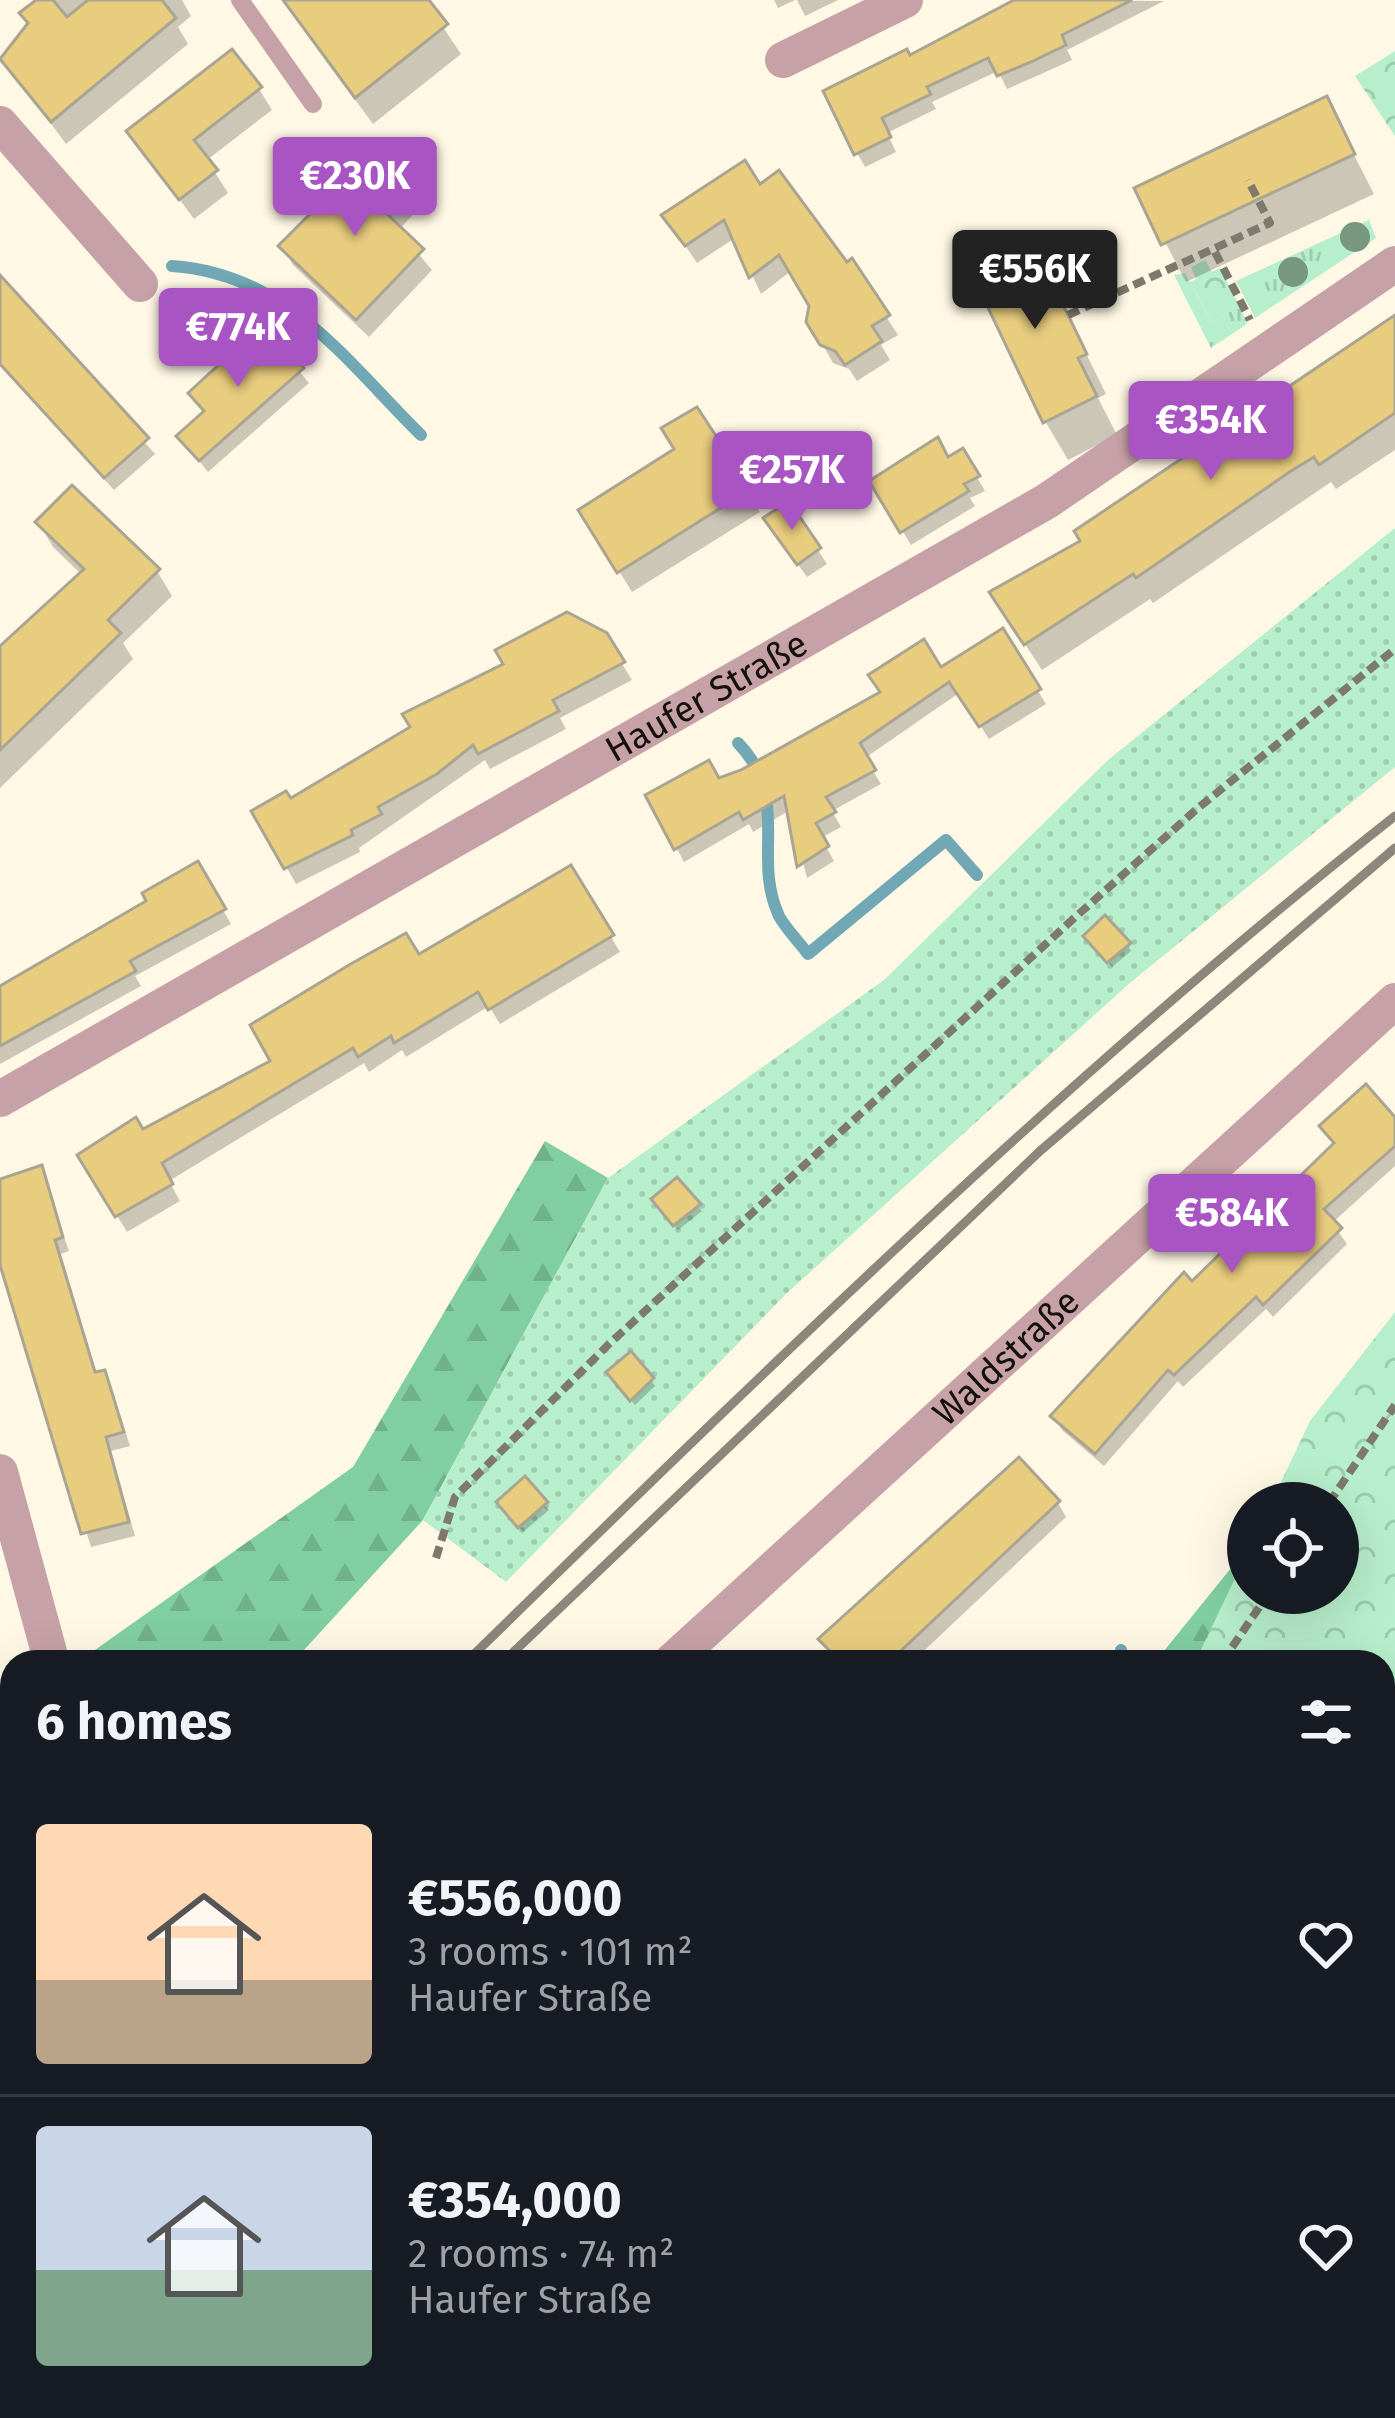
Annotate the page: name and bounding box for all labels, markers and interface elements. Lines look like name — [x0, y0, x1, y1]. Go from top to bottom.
pin: €230K — [271, 137, 439, 239]
text: €230K — [300, 153, 410, 199]
pin: €556K — [951, 230, 1119, 332]
text: €556K — [979, 246, 1091, 292]
pin: €774K — [154, 288, 322, 390]
text: €774K — [186, 304, 290, 350]
pin: €354K — [1127, 381, 1295, 483]
text: €354K — [1156, 397, 1266, 443]
pin: €257K — [708, 431, 876, 533]
text: €257K — [739, 447, 845, 493]
street label: Haufer Straße — [598, 622, 815, 772]
pin: €584K — [1148, 1174, 1316, 1276]
text: €584K — [1175, 1190, 1289, 1236]
street label: Waldstraße — [924, 1279, 1089, 1435]
map controls — [1227, 1482, 1359, 1614]
button: locate — [1227, 1482, 1359, 1614]
icon: filters — [1293, 1689, 1359, 1755]
text: 6 homes — [36, 1691, 232, 1753]
text: €556,000 — [408, 1867, 622, 1929]
icon: home — [132, 1872, 276, 2016]
icon: heart — [1293, 1911, 1359, 1977]
text: 3 rooms · 101 m² — [408, 1929, 693, 1975]
text: Haufer Straße — [408, 1975, 652, 2021]
text: €354,000 — [408, 2169, 622, 2231]
icon: home — [132, 2174, 276, 2318]
icon: heart — [1293, 2213, 1359, 2279]
text: 2 rooms · 74 m² — [408, 2231, 674, 2277]
text: Haufer Straße — [408, 2277, 652, 2323]

